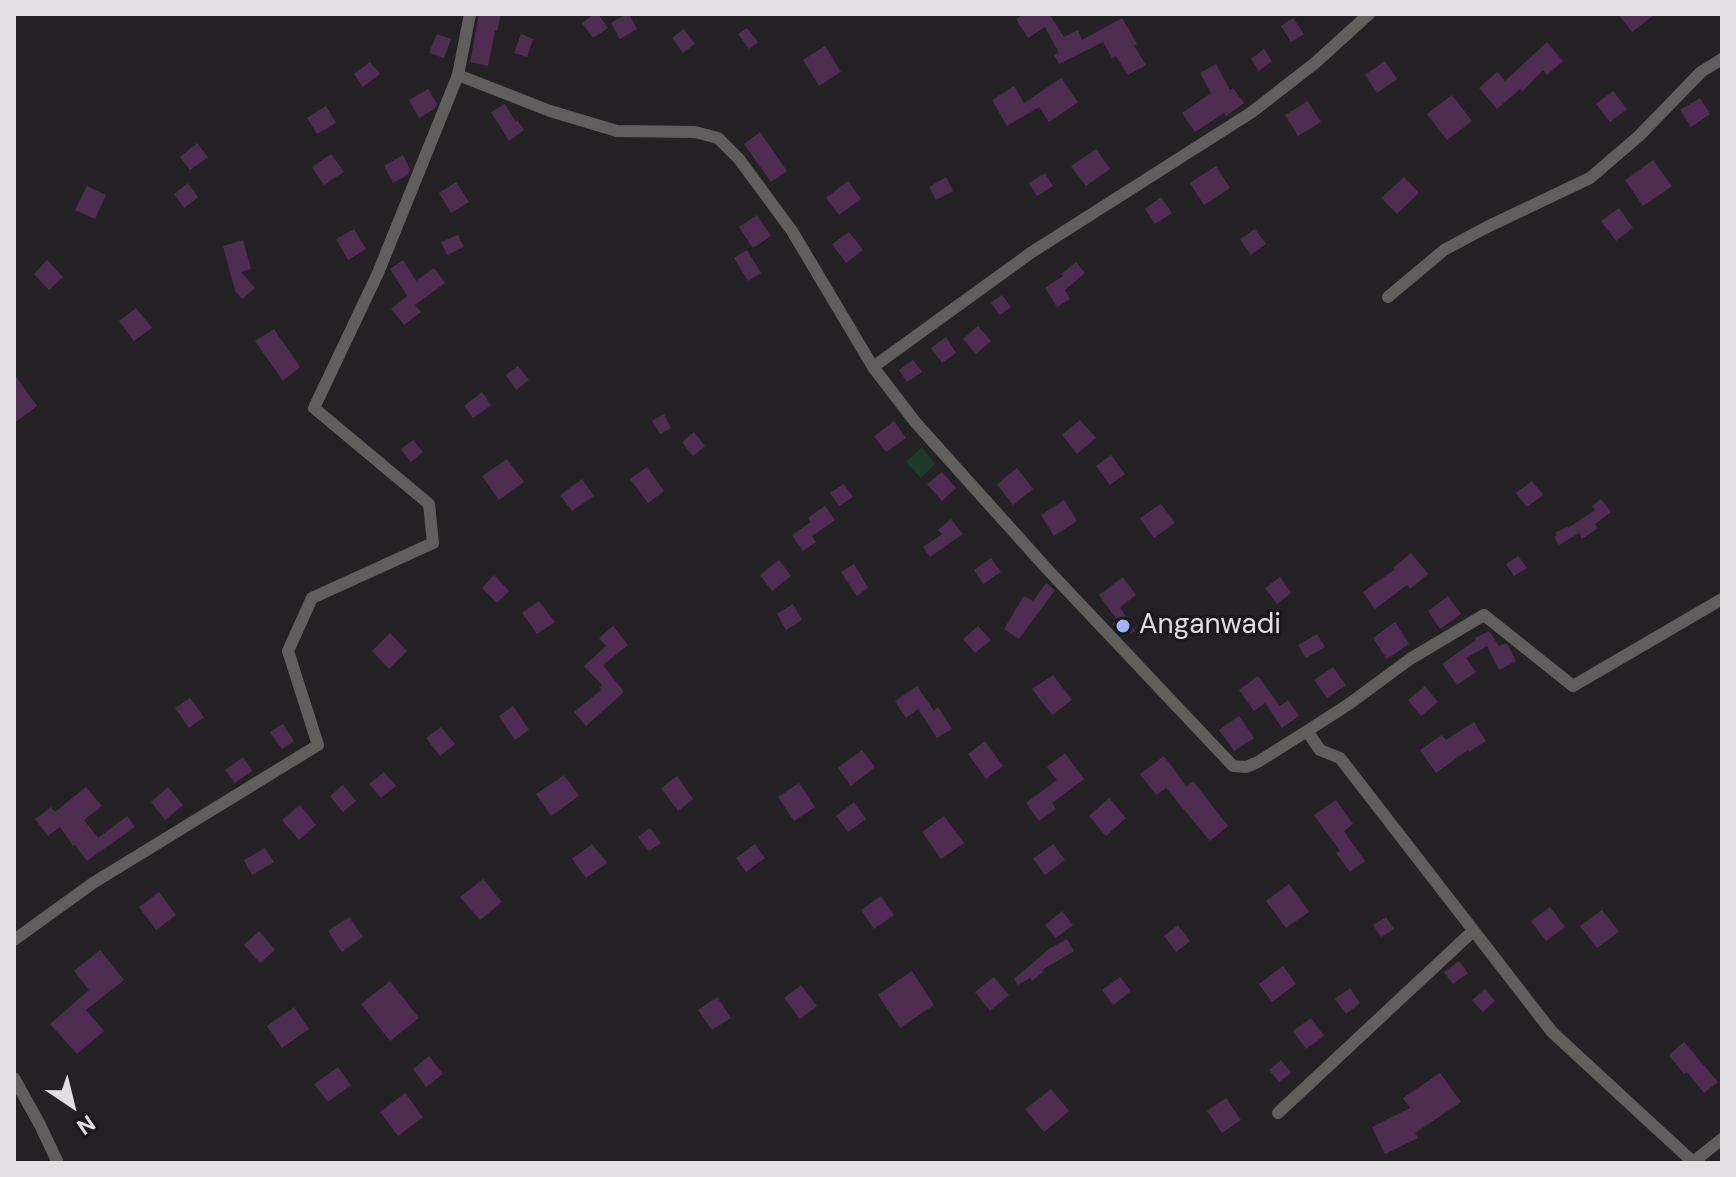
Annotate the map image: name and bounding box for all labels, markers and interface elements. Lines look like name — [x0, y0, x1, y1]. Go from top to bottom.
place label: Anganwadi — [1139, 609, 1281, 643]
marker: Anganwadi — [1114, 617, 1132, 635]
north arrow — [32, 1065, 112, 1145]
text: N — [71, 1109, 101, 1142]

